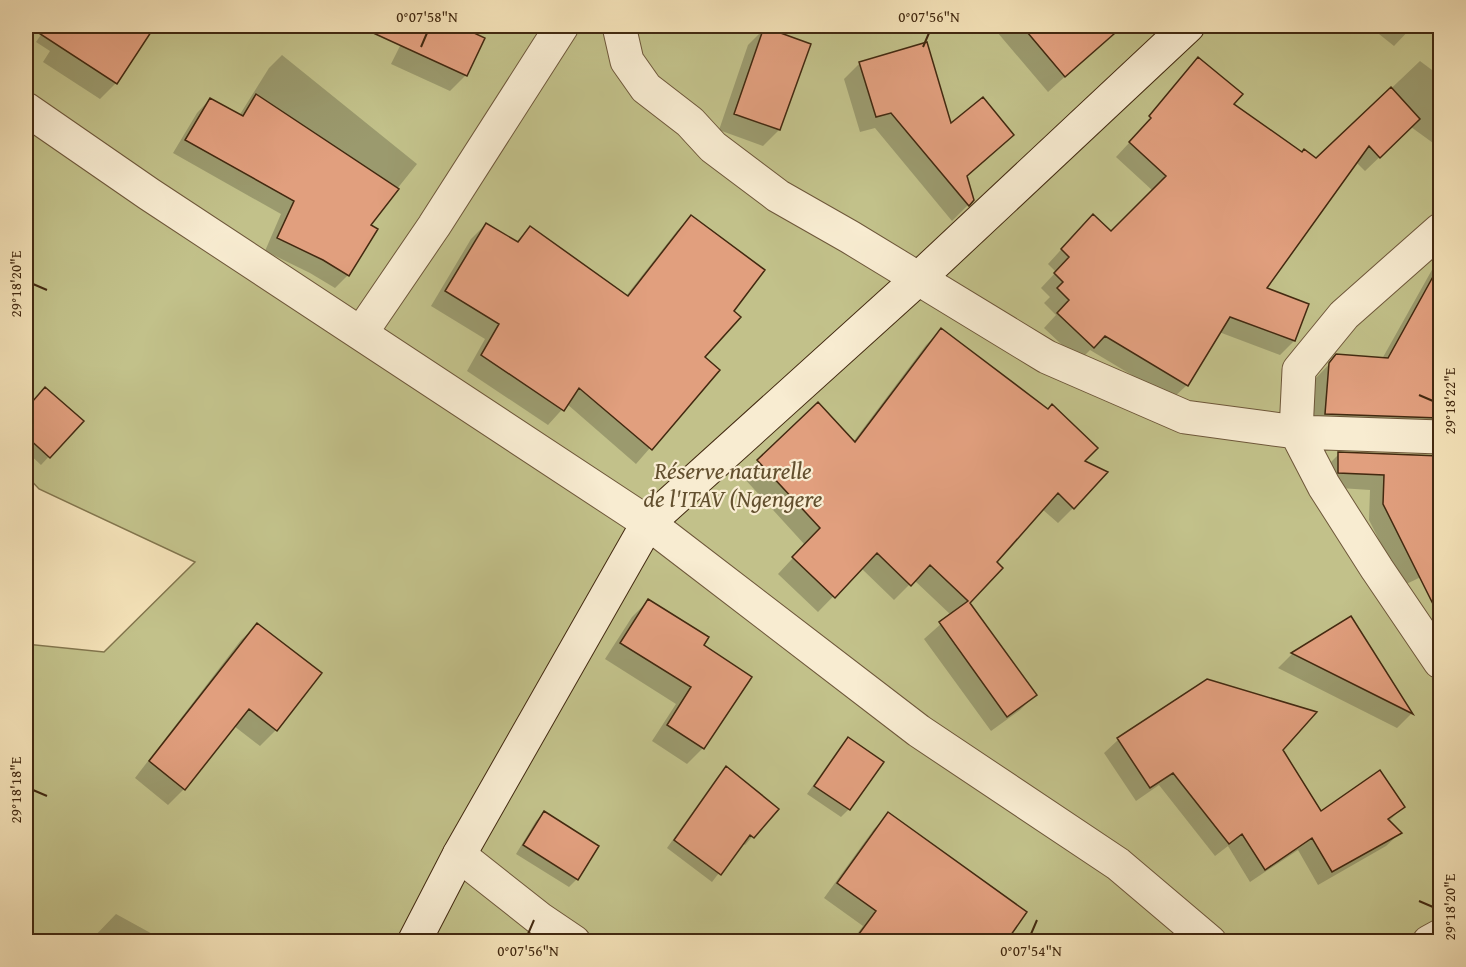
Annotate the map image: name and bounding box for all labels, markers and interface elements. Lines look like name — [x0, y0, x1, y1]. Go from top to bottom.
text: 0°07'58"N — [396, 6, 458, 27]
text: 0°07'56"N — [898, 6, 960, 27]
text: 29°18'20"E — [5, 250, 26, 317]
text: 29°18'22"E — [1439, 367, 1460, 434]
park label: Réserve naturelle de l'ITAV (Ngengere — [644, 453, 823, 516]
text: 29°18'18"E — [5, 756, 26, 823]
text: 29°18'20"E — [1439, 873, 1460, 940]
text: 0°07'56"N — [497, 940, 559, 961]
text: 0°07'54"N — [1000, 940, 1062, 961]

